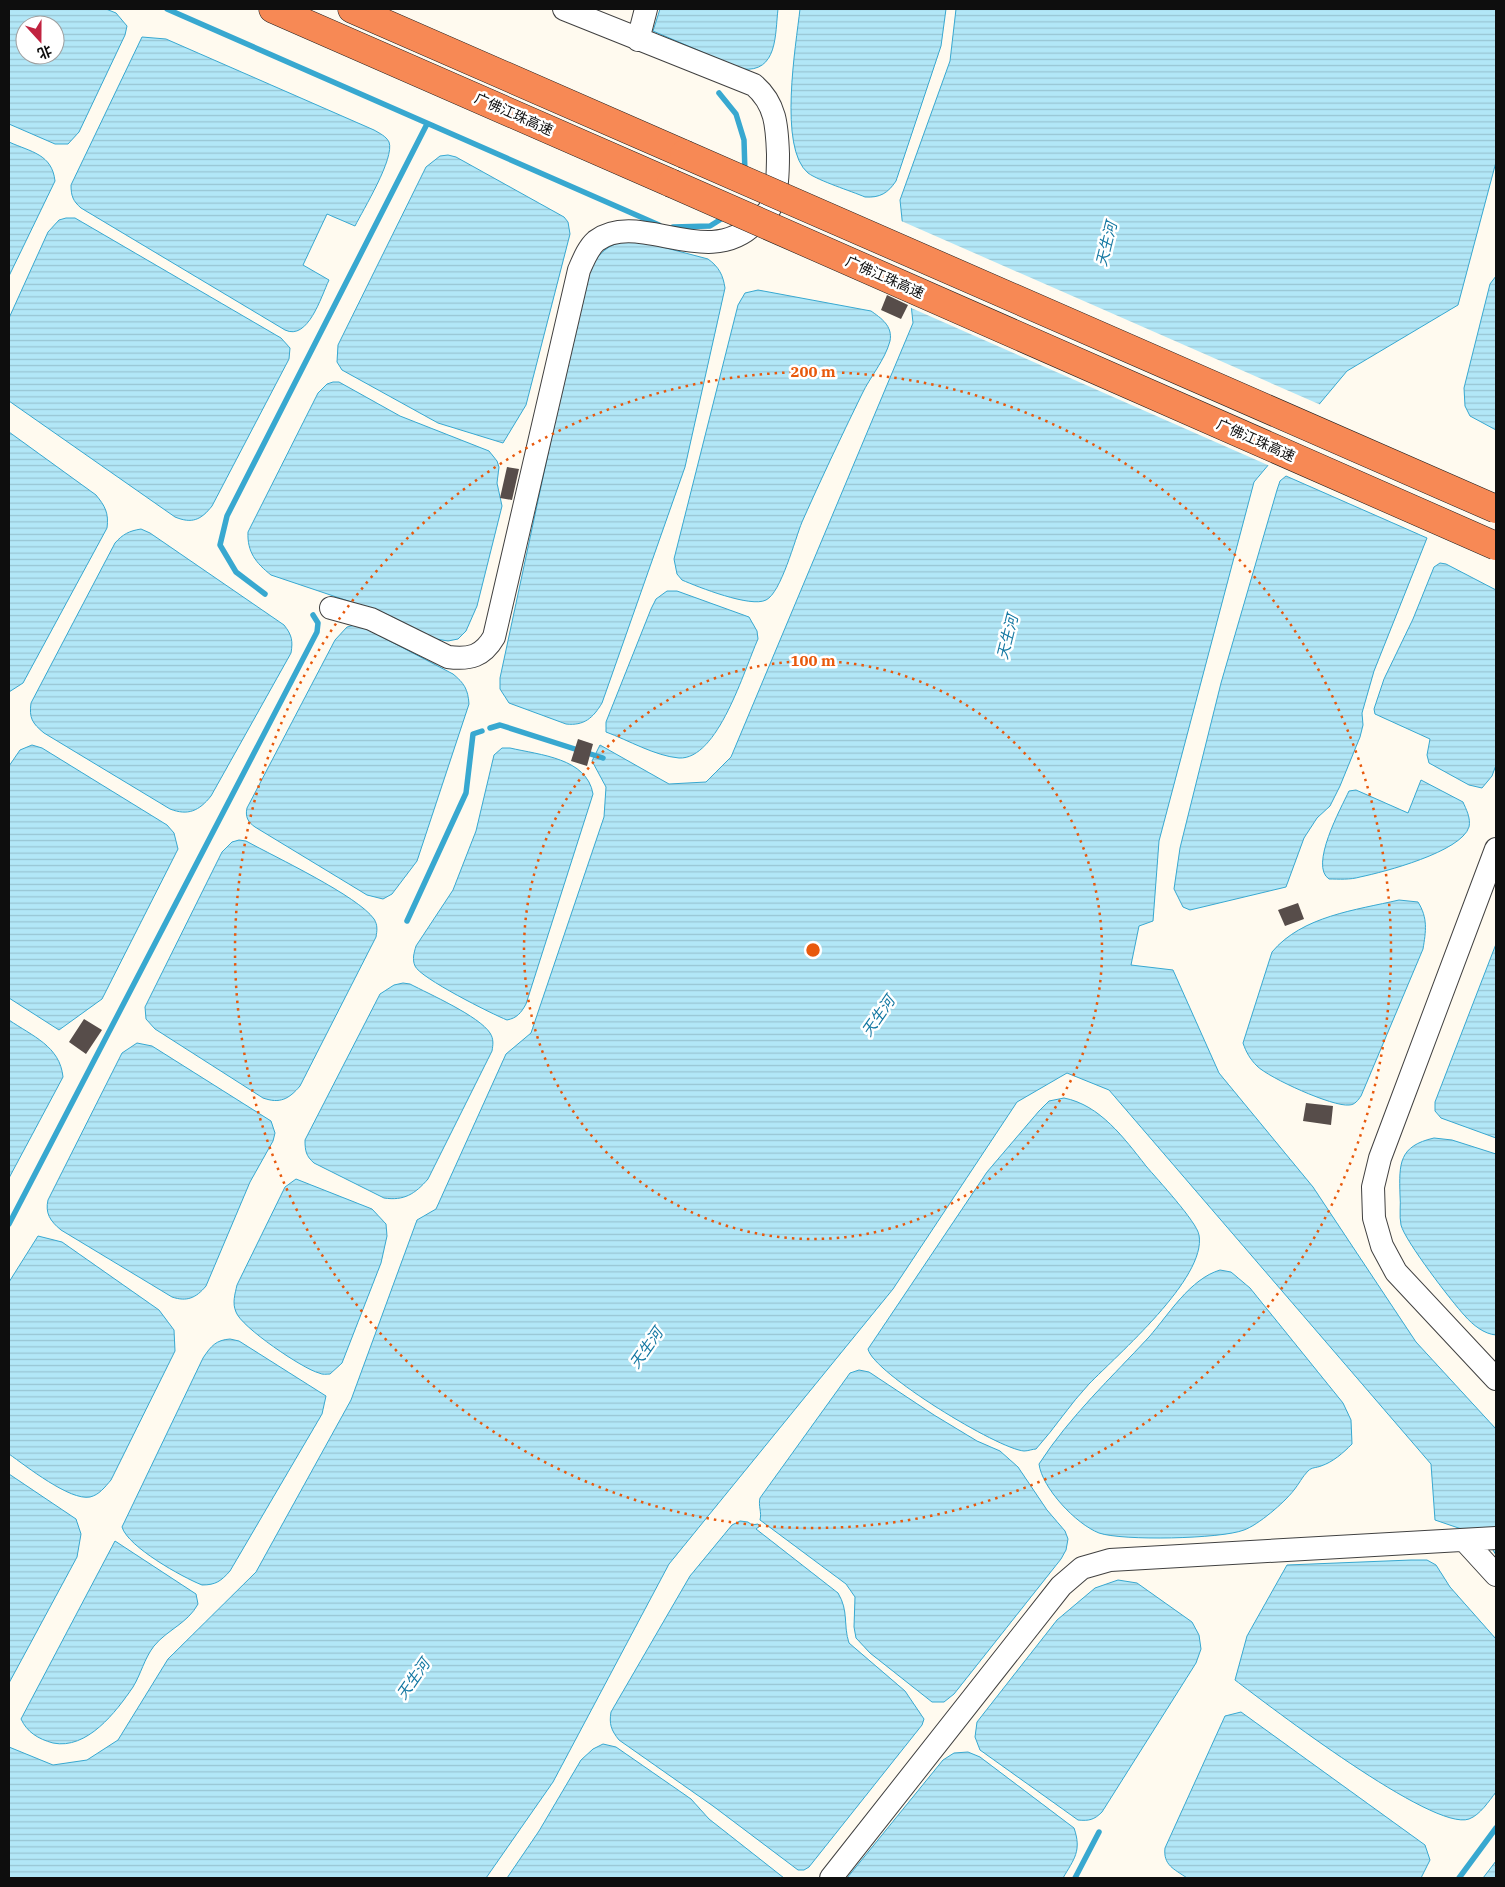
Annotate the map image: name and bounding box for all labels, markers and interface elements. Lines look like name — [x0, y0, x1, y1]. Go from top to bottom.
north arrow — [15, 15, 65, 65]
text: 北 — [35, 41, 54, 63]
street label: 广佛江珠高速 — [472, 89, 556, 139]
water label: 天生河 — [1091, 217, 1121, 268]
street label: 广佛江珠高速 — [843, 252, 927, 302]
text: 200 m — [790, 362, 836, 381]
street label: 广佛江珠高速 — [1214, 415, 1298, 465]
water label: 天生河 — [992, 610, 1022, 661]
text: 100 m — [790, 651, 836, 670]
centre of rings — [804, 941, 822, 959]
water label: 天生河 — [857, 990, 900, 1040]
water label: 天生河 — [625, 1322, 668, 1372]
water label: 天生河 — [392, 1653, 435, 1703]

